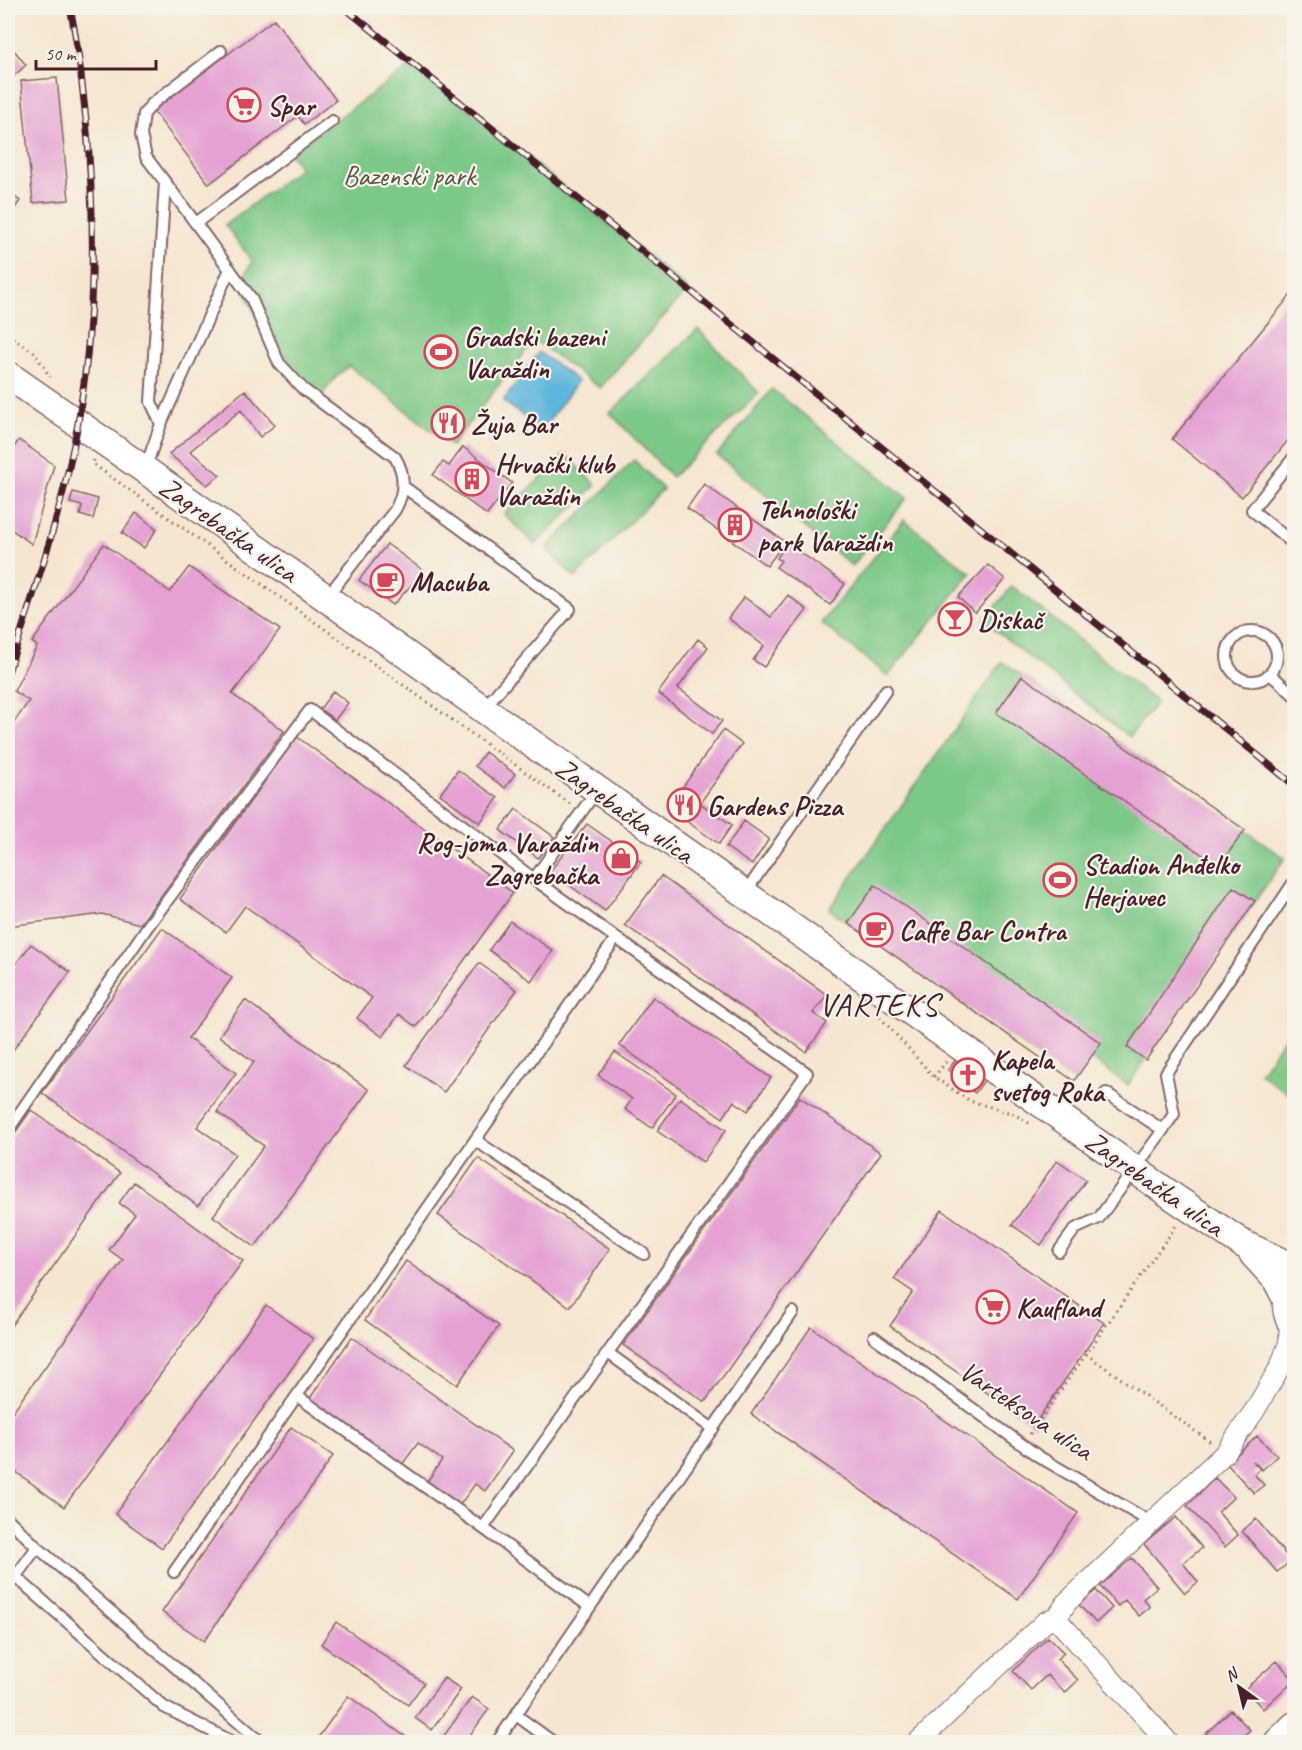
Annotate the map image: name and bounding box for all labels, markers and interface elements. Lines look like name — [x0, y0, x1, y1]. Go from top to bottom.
scale bar — [36, 33, 156, 71]
text: 50 m — [45, 43, 78, 65]
supermarket icon: Spar — [226, 87, 262, 123]
place label: Spar — [267, 88, 317, 123]
park label: Bazenski park — [343, 158, 478, 193]
place label: Gradski bazeni Varaždin — [464, 319, 608, 386]
sports icon: Gradski bazeni Varaždin — [423, 334, 459, 370]
restaurant icon: Žuja Bar — [430, 405, 466, 441]
place label: Žuja Bar — [471, 406, 560, 441]
place label: Hrvački klub Varaždin — [495, 446, 617, 513]
building icon: Hrvački klub Varaždin — [454, 461, 490, 497]
street label: Zagrebačka ulica — [153, 469, 306, 591]
place label: Tehnološki park Varaždin — [758, 492, 894, 559]
building icon: Tehnološki park Varaždin — [717, 507, 753, 543]
cafe icon: Macuba — [369, 563, 405, 599]
place label: Macuba — [410, 564, 490, 599]
bar icon: Diskač — [937, 601, 973, 637]
place label: Diskač — [978, 602, 1046, 637]
street label: Zagrebačka ulica — [549, 750, 702, 872]
restaurant icon: Gardens Pizza — [666, 787, 702, 823]
place label: Gardens Pizza — [707, 788, 845, 823]
place label: Rog-joma Varaždin Zagrebačka — [417, 825, 601, 892]
shop icon: Rog-joma Varaždin Zagrebačka — [603, 840, 639, 876]
place label: Stadion Anđelko Herjavec — [1083, 847, 1242, 914]
sports icon: Stadion Anđelko Herjavec — [1042, 862, 1078, 898]
cafe icon: Caffe Bar Contra — [858, 912, 894, 948]
place label: Caffe Bar Contra — [899, 913, 1068, 948]
district label: VARTEKS — [819, 984, 944, 1025]
place label: Kapela svetog Roka — [991, 1042, 1106, 1109]
church icon: Kapela svetog Roka — [950, 1057, 986, 1093]
street label: Zagrebačka ulica — [1079, 1123, 1232, 1245]
supermarket icon: Kaufland — [975, 1289, 1011, 1325]
place label: Kaufland — [1016, 1290, 1105, 1325]
street label: Varteksova ulica — [953, 1353, 1102, 1469]
north arrow — [1209, 1657, 1269, 1717]
text: N — [1221, 1663, 1243, 1686]

